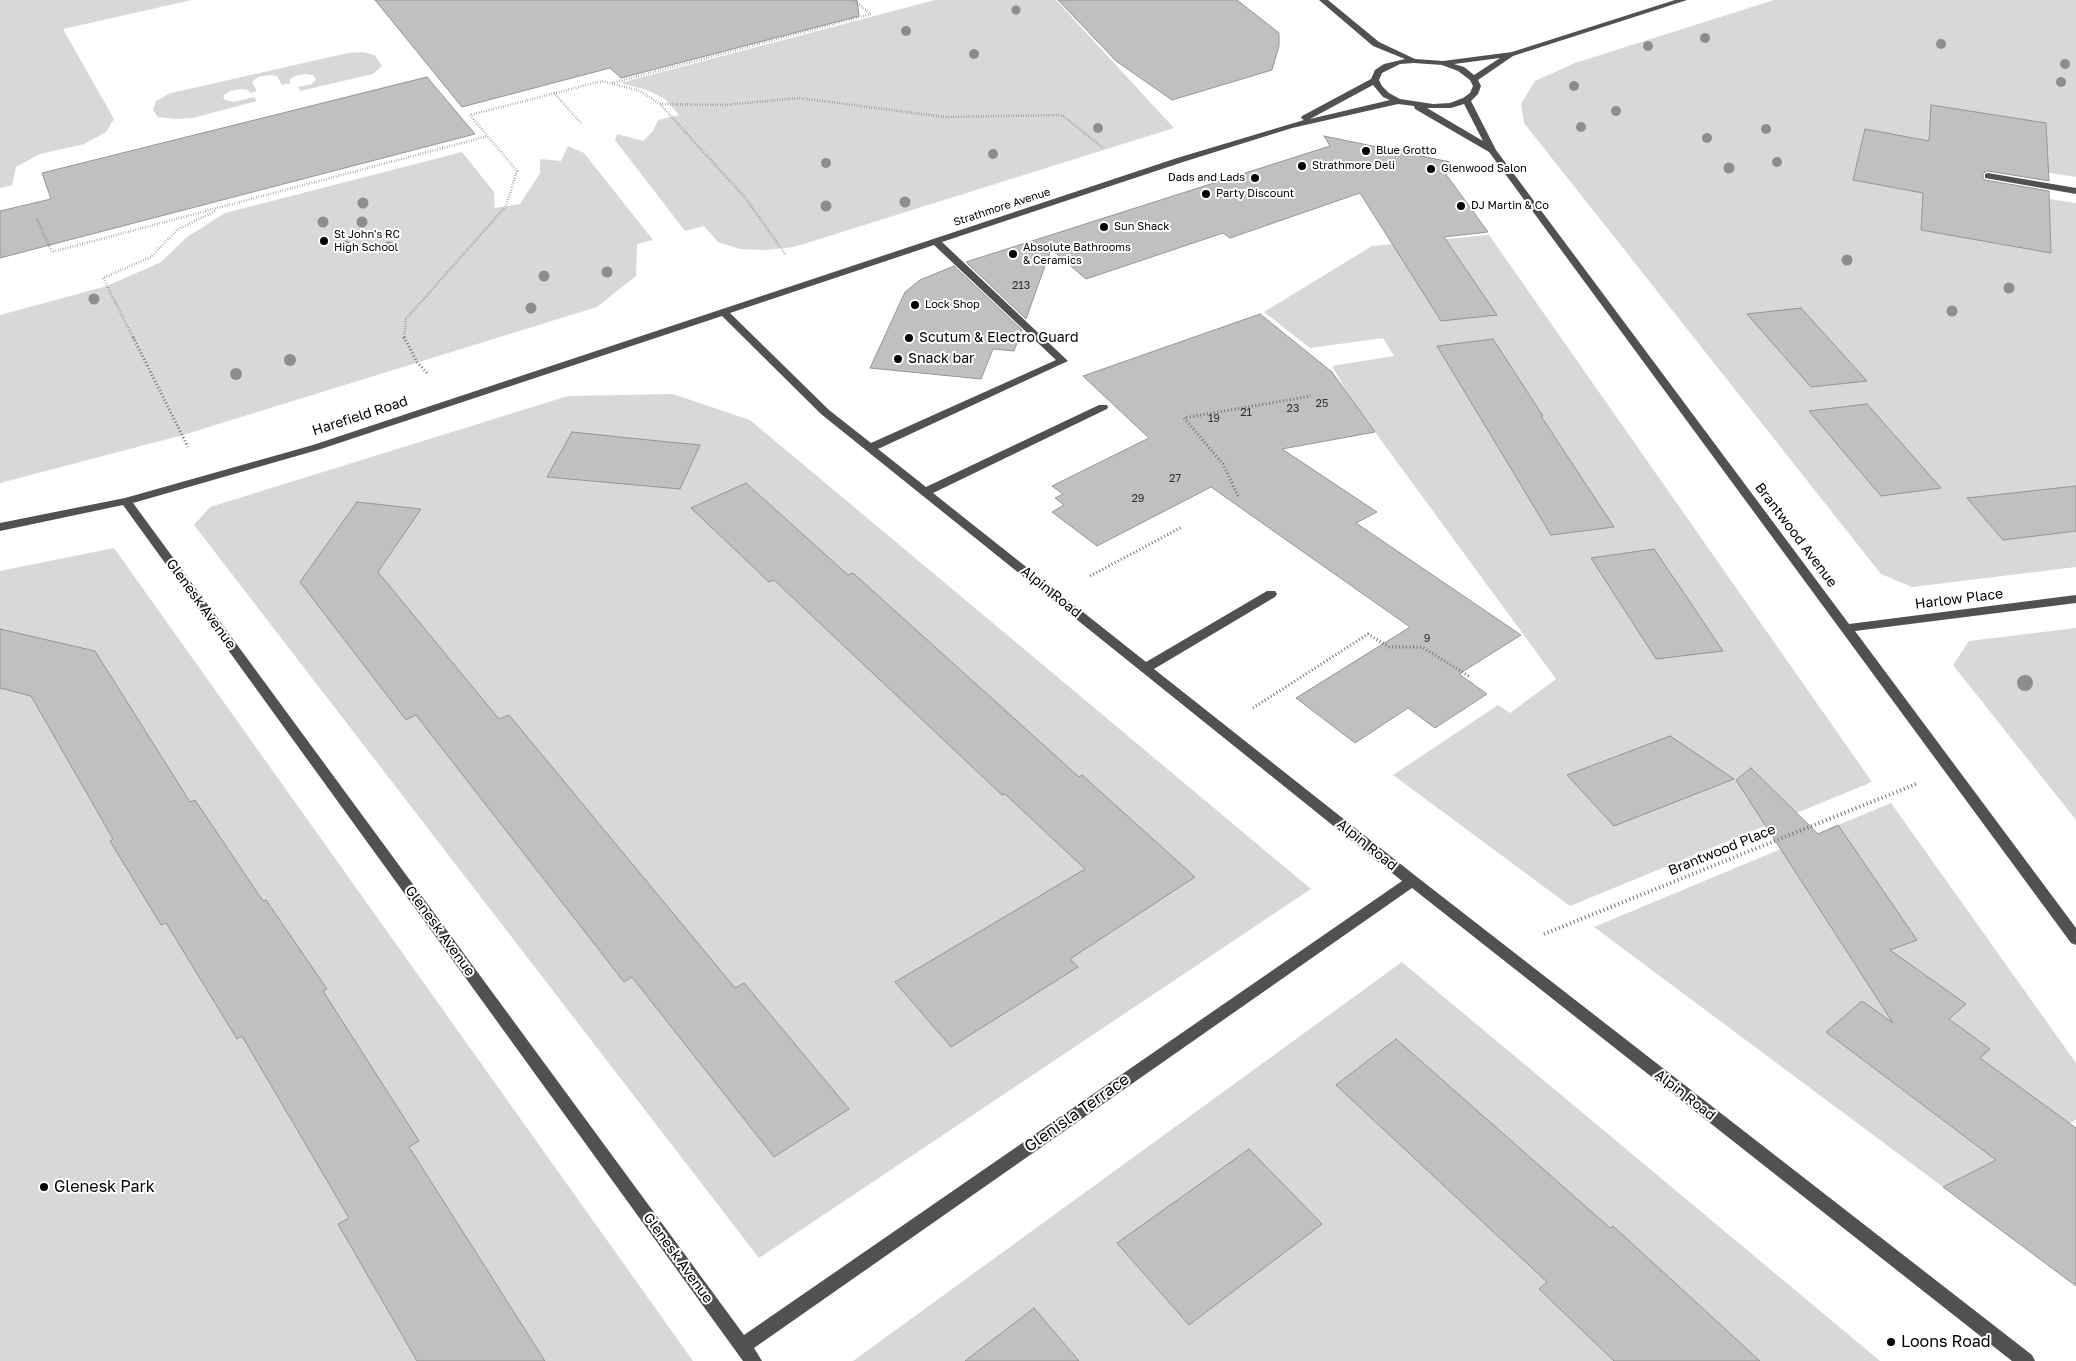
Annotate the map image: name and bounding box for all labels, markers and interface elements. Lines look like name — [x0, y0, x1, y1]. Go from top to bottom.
place label: Blue Grotto — [1376, 144, 1436, 158]
marker: Blue Grotto — [1360, 145, 1372, 157]
place label: Strathmore Deli — [1312, 159, 1395, 173]
marker: Strathmore Deli — [1296, 160, 1308, 172]
place label: Glenwood Salon — [1441, 162, 1527, 176]
marker: Glenwood Salon — [1425, 163, 1437, 175]
place label: Dads and Lads — [1168, 171, 1245, 185]
marker: Dads and Lads — [1249, 172, 1261, 184]
street label: Strathmore Avenue — [952, 185, 1052, 229]
place label: Party Discount — [1216, 187, 1294, 201]
marker: Party Discount — [1200, 188, 1212, 200]
place label: DJ Martin & Co — [1471, 199, 1549, 213]
marker: DJ Martin & Co — [1455, 200, 1467, 212]
place label: Sun Shack — [1114, 220, 1169, 234]
marker: Sun Shack — [1098, 221, 1110, 233]
place label: St John's RC High School — [334, 228, 400, 254]
marker: St John's RC High School — [318, 235, 330, 247]
place label: Absolute Bathrooms & Ceramics — [1023, 241, 1131, 267]
marker: Absolute Bathrooms & Ceramics — [1007, 248, 1019, 260]
house number: 213 — [1012, 279, 1030, 293]
place label: Lock Shop — [925, 298, 980, 312]
marker: Lock Shop — [909, 299, 921, 311]
place label: Scutum & Electro Guard — [919, 330, 1079, 346]
marker: Scutum & Electro Guard — [903, 332, 915, 344]
place label: Snack bar — [908, 351, 974, 367]
marker: Snack bar — [892, 353, 904, 365]
street label: Harefield Road — [310, 393, 410, 439]
house number: 25 — [1316, 397, 1328, 411]
house number: 23 — [1287, 402, 1299, 416]
house number: 21 — [1240, 406, 1252, 420]
house number: 19 — [1208, 412, 1220, 426]
house number: 27 — [1169, 472, 1181, 486]
street label: Brantwood Avenue — [1751, 479, 1841, 591]
house number: 29 — [1131, 492, 1145, 506]
street label: Glenesk Avenue — [163, 556, 239, 652]
street label: Alpin Road — [1018, 563, 1084, 621]
street label: Harlow Place — [1914, 585, 2004, 613]
house number: 9 — [1424, 632, 1430, 646]
street label: Alpin Road — [1334, 816, 1400, 874]
street label: Brantwood Place — [1666, 821, 1778, 879]
street label: Glenesk Avenue — [402, 883, 478, 979]
street label: Alpin Road — [1651, 1066, 1719, 1124]
street label: Glenisla Terrace — [1021, 1070, 1133, 1156]
place label: Glenesk Park — [54, 1177, 155, 1197]
marker: Glenesk Park — [38, 1181, 50, 1193]
street label: Glenesk Avenue — [640, 1210, 716, 1306]
place label: Loons Road — [1901, 1332, 1991, 1352]
marker: Loons Road — [1885, 1336, 1897, 1348]

